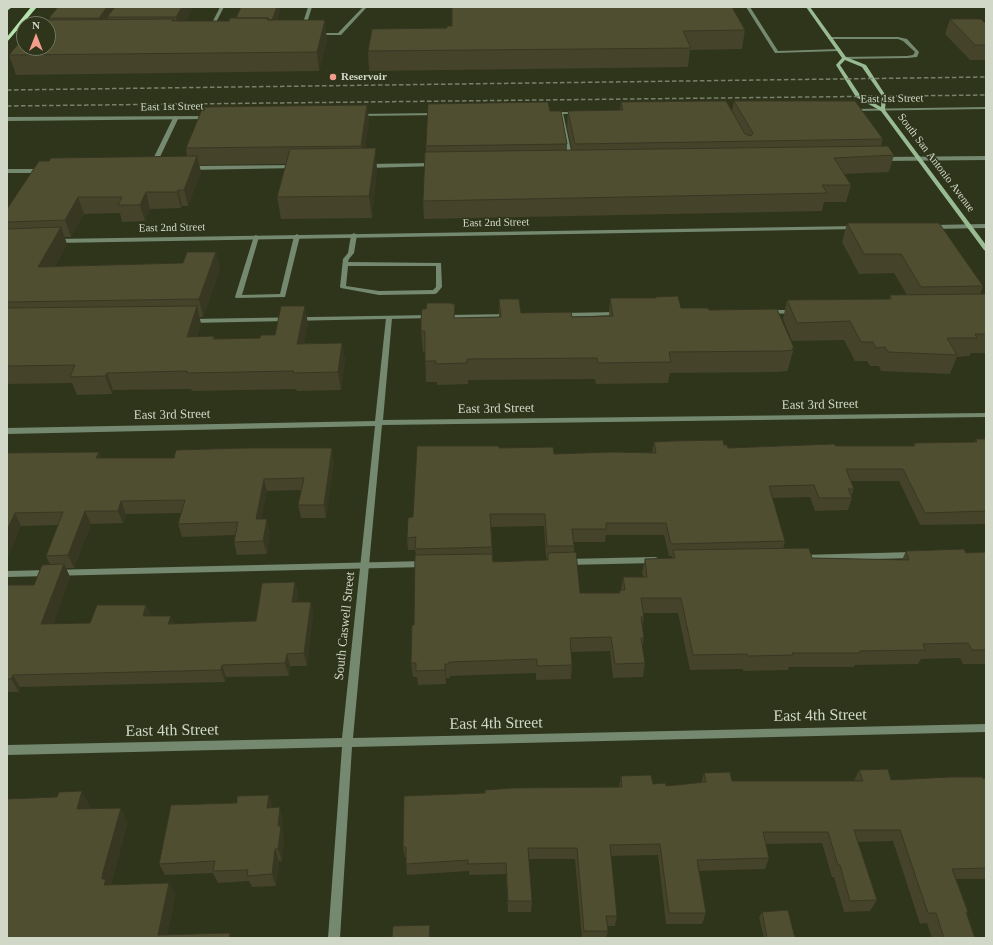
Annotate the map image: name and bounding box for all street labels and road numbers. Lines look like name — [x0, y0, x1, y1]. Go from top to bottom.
street label: East 1st Street — [860, 92, 924, 106]
street label: East 1st Street — [140, 100, 204, 114]
street label: South San Antonio Avenue — [895, 111, 977, 215]
street label: East 2nd Street — [463, 216, 529, 230]
street label: East 2nd Street — [139, 221, 205, 235]
street label: East 3rd Street — [782, 397, 858, 413]
street label: East 3rd Street — [458, 401, 534, 417]
street label: East 3rd Street — [134, 407, 210, 423]
street label: South Caswell Street — [332, 571, 358, 681]
street label: East 4th Street — [773, 706, 867, 726]
street label: East 4th Street — [449, 714, 543, 734]
street label: East 4th Street — [125, 721, 219, 741]

